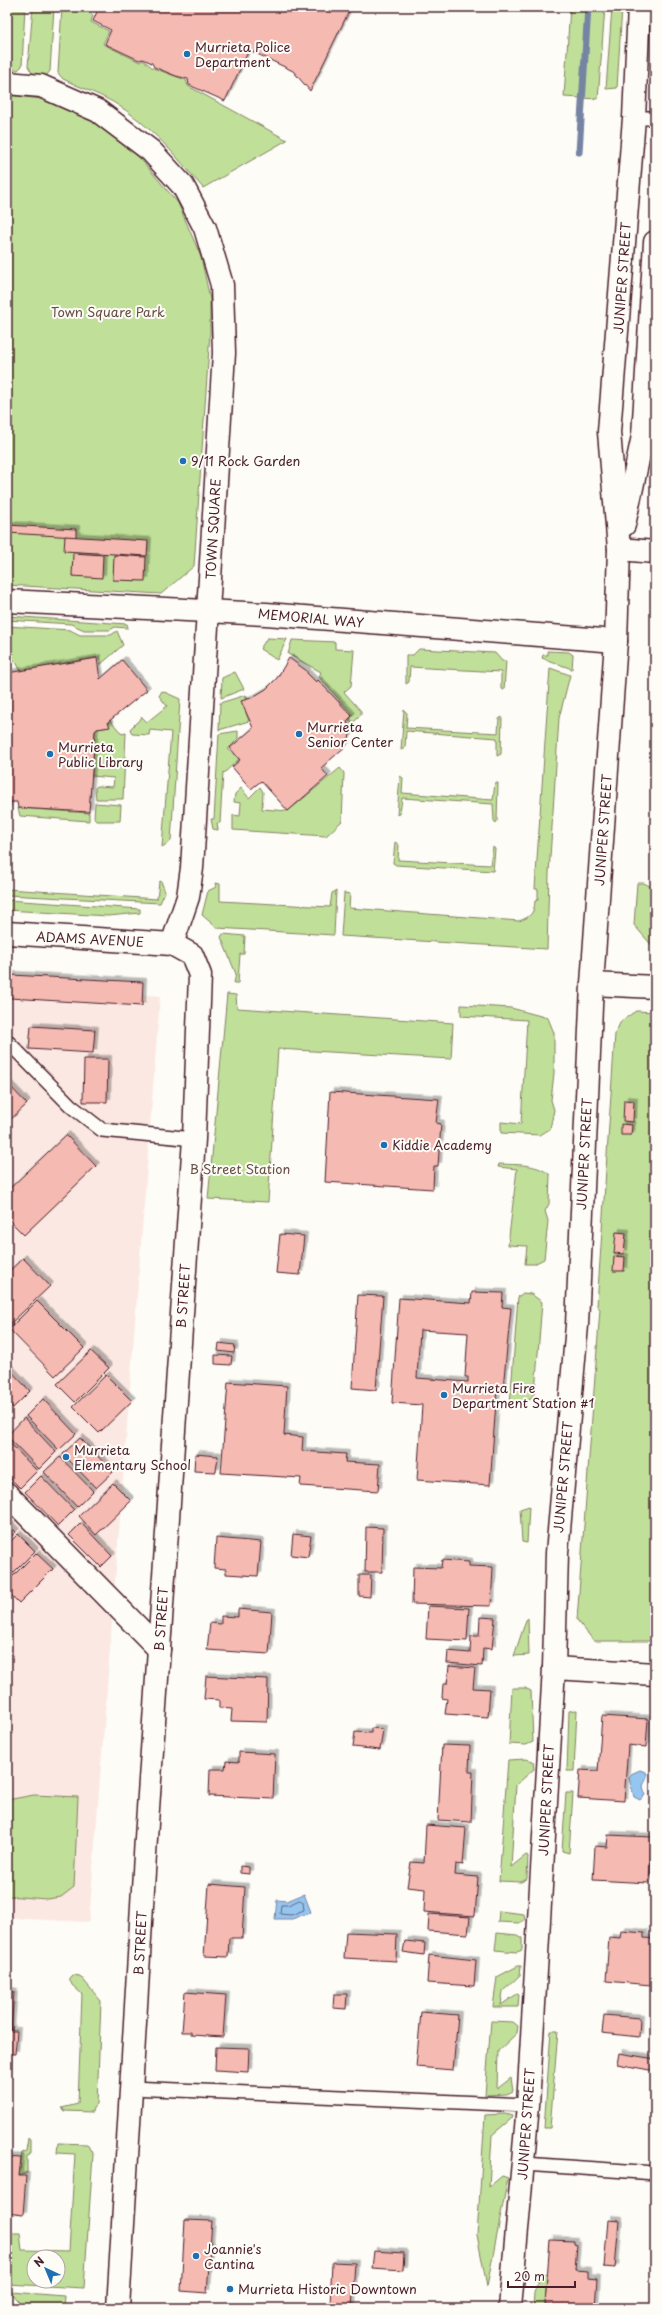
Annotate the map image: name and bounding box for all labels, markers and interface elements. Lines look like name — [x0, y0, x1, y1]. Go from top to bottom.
place label: Murrieta Police Department — [195, 37, 291, 71]
marker: Murrieta Police Department — [182, 49, 192, 59]
street label: JUNIPER STREET — [608, 221, 635, 335]
park label: Town Square Park — [51, 302, 165, 321]
place label: 9/11 Rock Garden — [191, 451, 300, 470]
marker: 9/11 Rock Garden — [178, 456, 188, 466]
street label: TOWN SQUARE — [200, 478, 225, 580]
street label: MEMORIAL WAY — [257, 603, 365, 632]
place label: Murrieta Senior Center — [307, 717, 394, 751]
marker: Murrieta Senior Center — [294, 729, 304, 739]
place label: Murrieta Public Library — [58, 737, 143, 771]
marker: Murrieta Public Library — [45, 749, 55, 759]
street label: JUNIPER STREET — [589, 773, 616, 887]
street label: ADAMS AVENUE — [36, 926, 144, 951]
street label: JUNIPER STREET — [571, 1097, 596, 1210]
place label: Kiddie Academy — [392, 1135, 492, 1154]
marker: Kiddie Academy — [379, 1140, 389, 1150]
park label: B Street Station — [190, 1159, 290, 1178]
street label: B STREET — [171, 1263, 194, 1329]
place label: Murrieta Fire Department Station #1 — [452, 1378, 595, 1412]
marker: Murrieta Fire Department Station #1 — [439, 1390, 449, 1400]
street label: JUNIPER STREET — [548, 1420, 577, 1534]
place label: Murrieta Elementary School — [74, 1440, 191, 1474]
marker: Murrieta Elementary School — [61, 1452, 71, 1462]
street label: B STREET — [149, 1586, 172, 1652]
street label: JUNIPER STREET — [533, 1743, 558, 1856]
street label: B STREET — [128, 1910, 151, 1976]
street label: JUNIPER STREET — [512, 2067, 539, 2181]
place label: Joannie's Cantina — [204, 2239, 261, 2273]
north arrow — [26, 2249, 66, 2289]
marker: Joannie's Cantina — [191, 2251, 201, 2261]
text: N — [30, 2252, 48, 2271]
scale bar — [508, 2263, 575, 2289]
text: 20 m — [514, 2267, 545, 2285]
place label: Murrieta Historic Downtown — [238, 2279, 417, 2298]
marker: Murrieta Historic Downtown — [225, 2284, 235, 2294]

